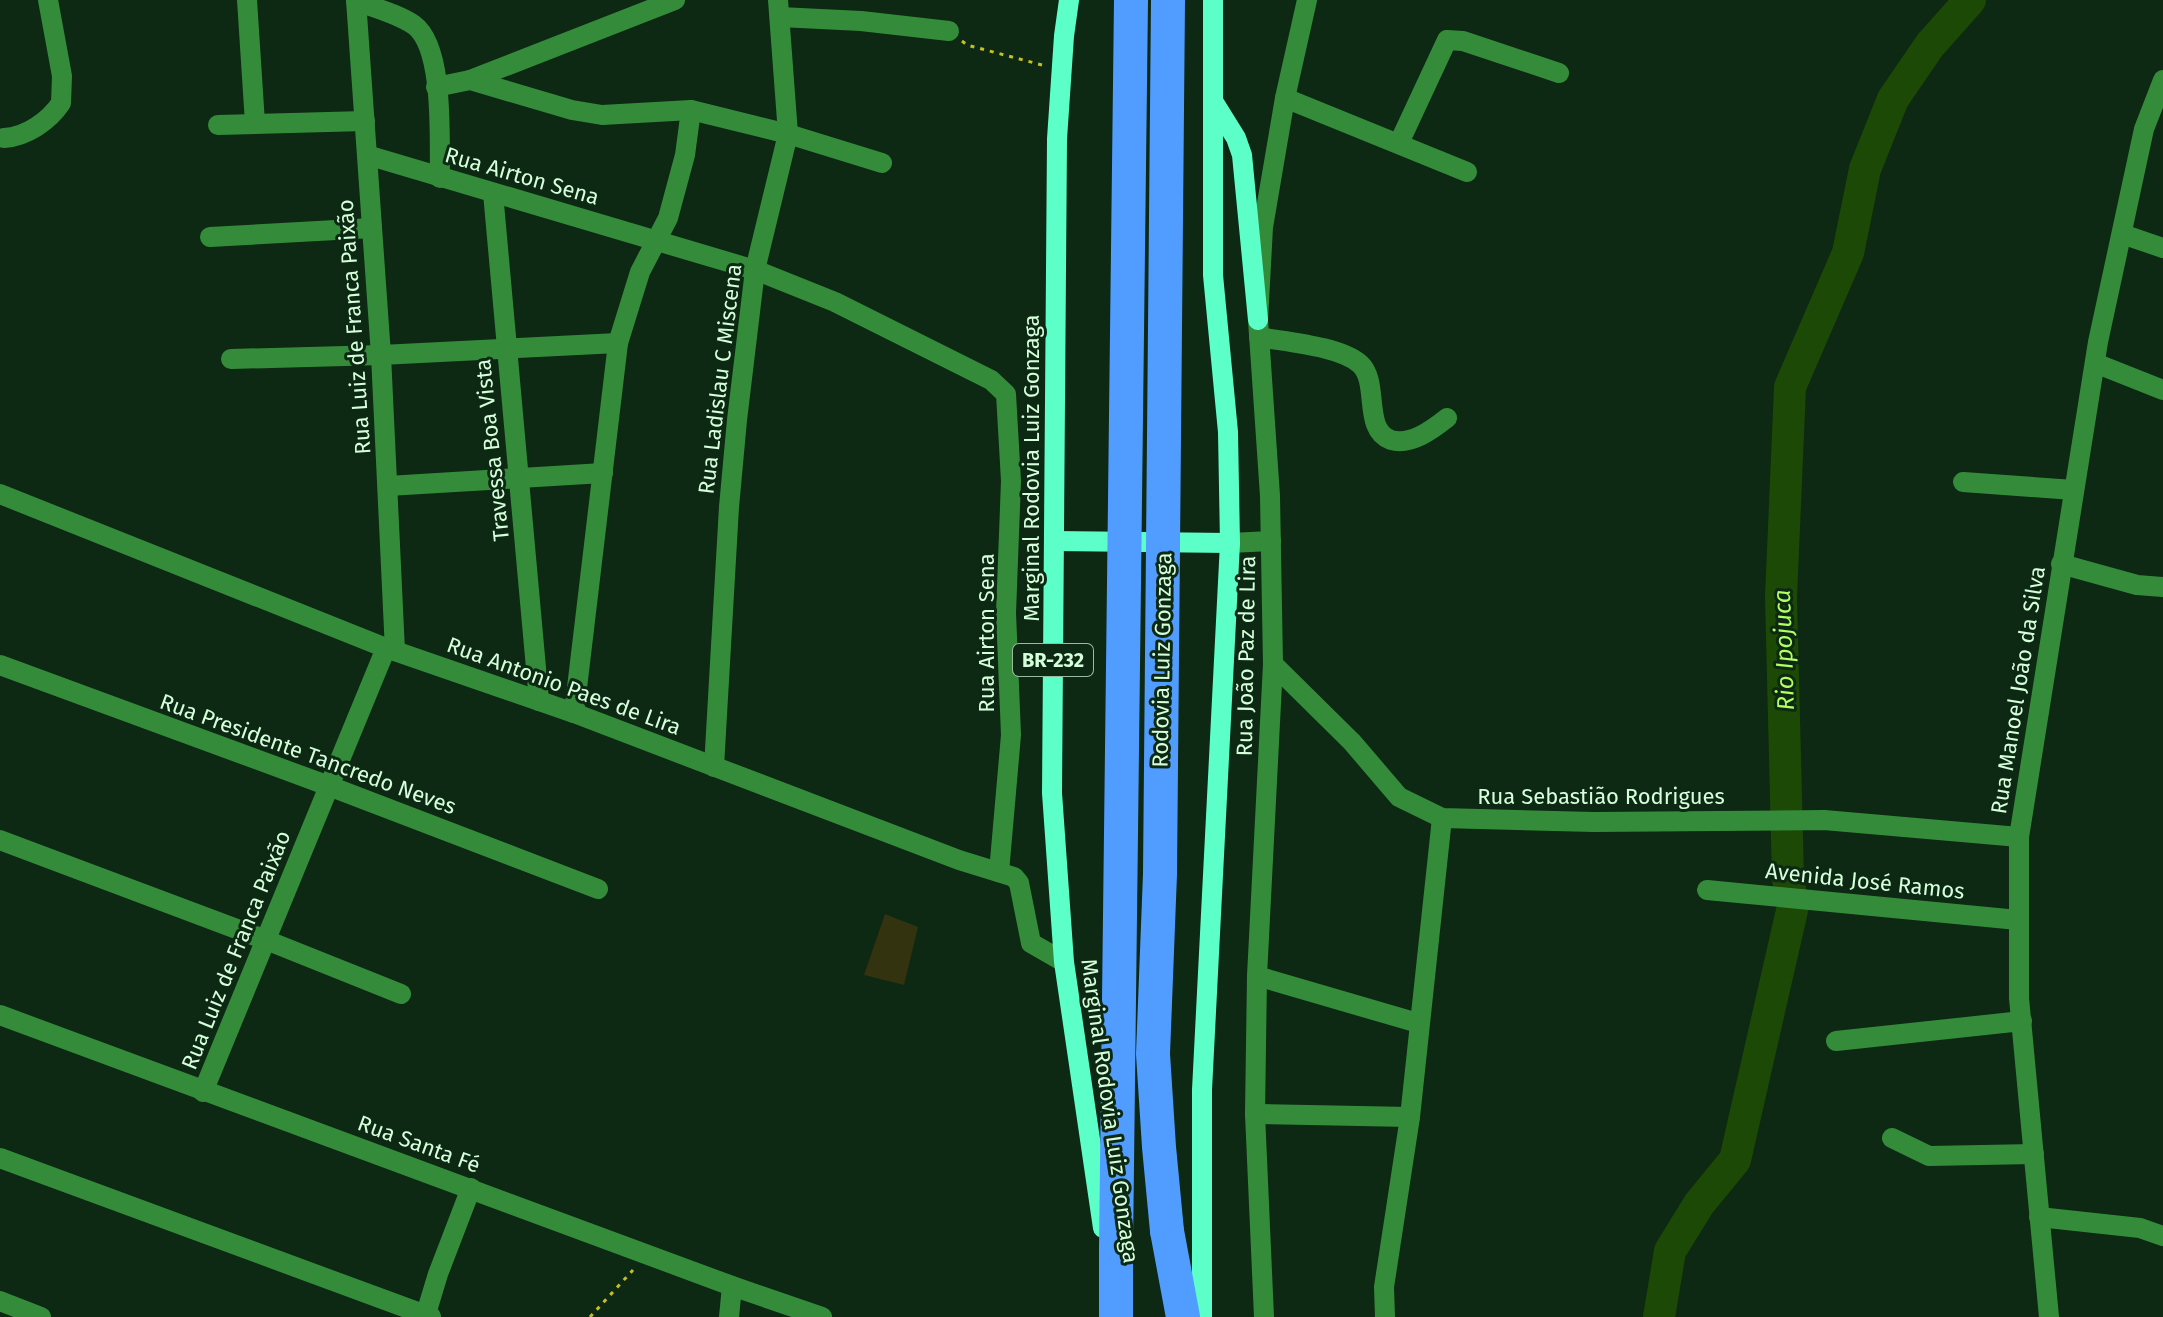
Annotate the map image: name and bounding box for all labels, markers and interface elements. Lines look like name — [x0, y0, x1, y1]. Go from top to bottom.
street label: Rua Airton Sena — [442, 141, 602, 211]
street label: Rua Luiz de Franca Paixão — [332, 199, 376, 455]
street label: Rua Ladislau C Miscena — [692, 262, 748, 496]
street label: Marginal Rodovia Luiz Gonzaga — [1018, 314, 1045, 622]
street label: Travessa Boa Vista — [469, 358, 515, 542]
street label: Rodovia Luiz Gonzaga — [1147, 552, 1177, 768]
street label: Rua Airton Sena — [973, 553, 1000, 713]
street label: Rua João Paz de Lira — [1231, 555, 1261, 757]
street label: Rua Manoel João da Silva — [1985, 564, 2051, 816]
water label: Rio Ipojuca — [1768, 589, 1800, 711]
street label: Rua Antonio Paes de Lira — [443, 631, 685, 741]
road number: BR-232 — [1013, 644, 1093, 676]
street label: Rua Presidente Tancredo Neves — [156, 688, 460, 820]
street label: Rua Sebastião Rodrigues — [1477, 783, 1725, 810]
street label: Rua Luiz de Franca Paixão — [176, 826, 296, 1074]
street label: Avenida José Ramos — [1764, 857, 1966, 905]
street label: Marginal Rodovia Luiz Gonzaga — [1075, 957, 1145, 1265]
street label: Rua Santa Fé — [354, 1109, 484, 1179]

